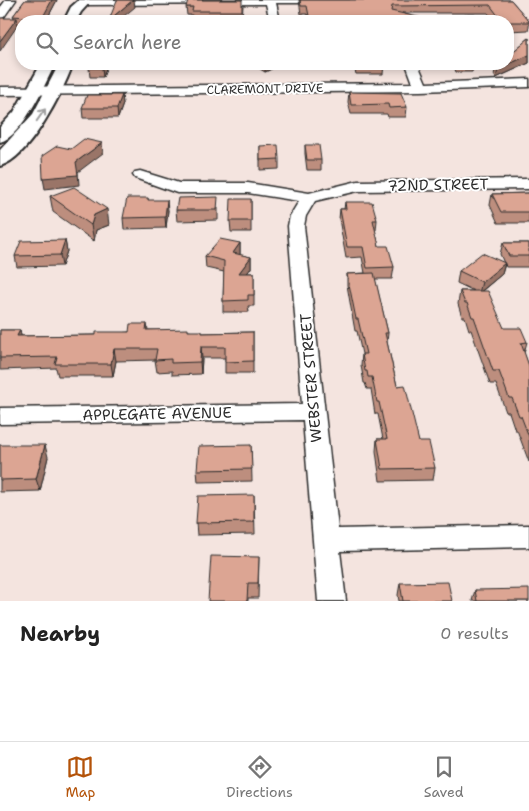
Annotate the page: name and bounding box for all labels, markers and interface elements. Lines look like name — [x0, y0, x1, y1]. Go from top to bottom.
search box — [15, 15, 514, 70]
icon: search — [33, 29, 61, 57]
text: Search here — [73, 30, 182, 55]
street label: CLAREMONT DRIVE — [206, 80, 324, 98]
one-way arrow — [36, 108, 46, 122]
street label: 72ND STREET — [387, 174, 489, 196]
street label: WEBSTER STREET — [295, 313, 327, 443]
street label: APPLEGATE AVENUE — [82, 403, 232, 425]
text: Nearby — [20, 620, 100, 648]
text: 0 results — [440, 623, 509, 644]
tab: Map — [65, 753, 95, 801]
tab: Directions — [226, 753, 293, 801]
tab: Saved — [424, 753, 464, 801]

